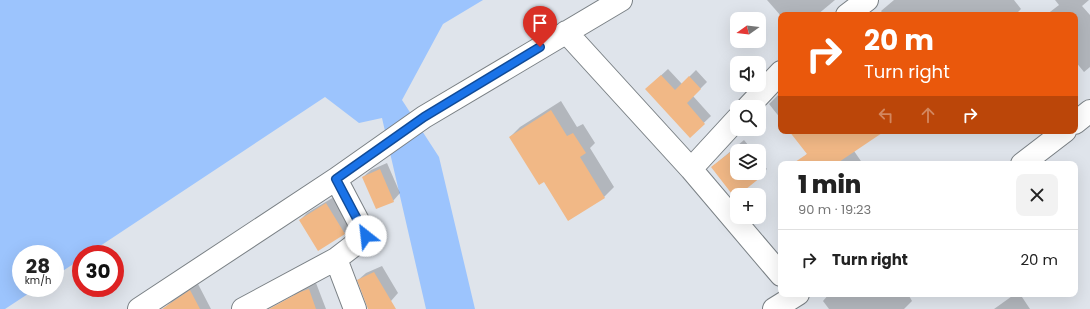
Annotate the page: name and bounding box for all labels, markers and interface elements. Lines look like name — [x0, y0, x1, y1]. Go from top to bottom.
pin — [523, 6, 557, 47]
icon: arrive — [529, 12, 551, 34]
north arrow — [730, 12, 766, 48]
map controls — [730, 12, 766, 224]
text: 20 m — [864, 21, 934, 60]
icon: right — [798, 28, 850, 80]
button: sound — [730, 56, 766, 92]
text: Turn right — [864, 59, 950, 84]
button: search — [730, 100, 766, 136]
icon: left — [875, 104, 897, 126]
icon: ahead — [917, 104, 939, 126]
icon: right — [959, 104, 981, 126]
button: layers — [730, 144, 766, 180]
text: 1 min — [798, 168, 861, 201]
button: close — [1016, 174, 1058, 216]
button: + — [730, 188, 766, 224]
text: 90 m · 19:23 — [798, 200, 871, 219]
position arrow — [345, 215, 387, 257]
speed limit sign: 30 — [72, 245, 124, 297]
icon: right — [798, 249, 820, 271]
text: Turn right — [832, 249, 908, 270]
text: 20 m — [1020, 249, 1058, 270]
text: 28 — [26, 252, 50, 280]
text: km/h — [25, 273, 51, 288]

